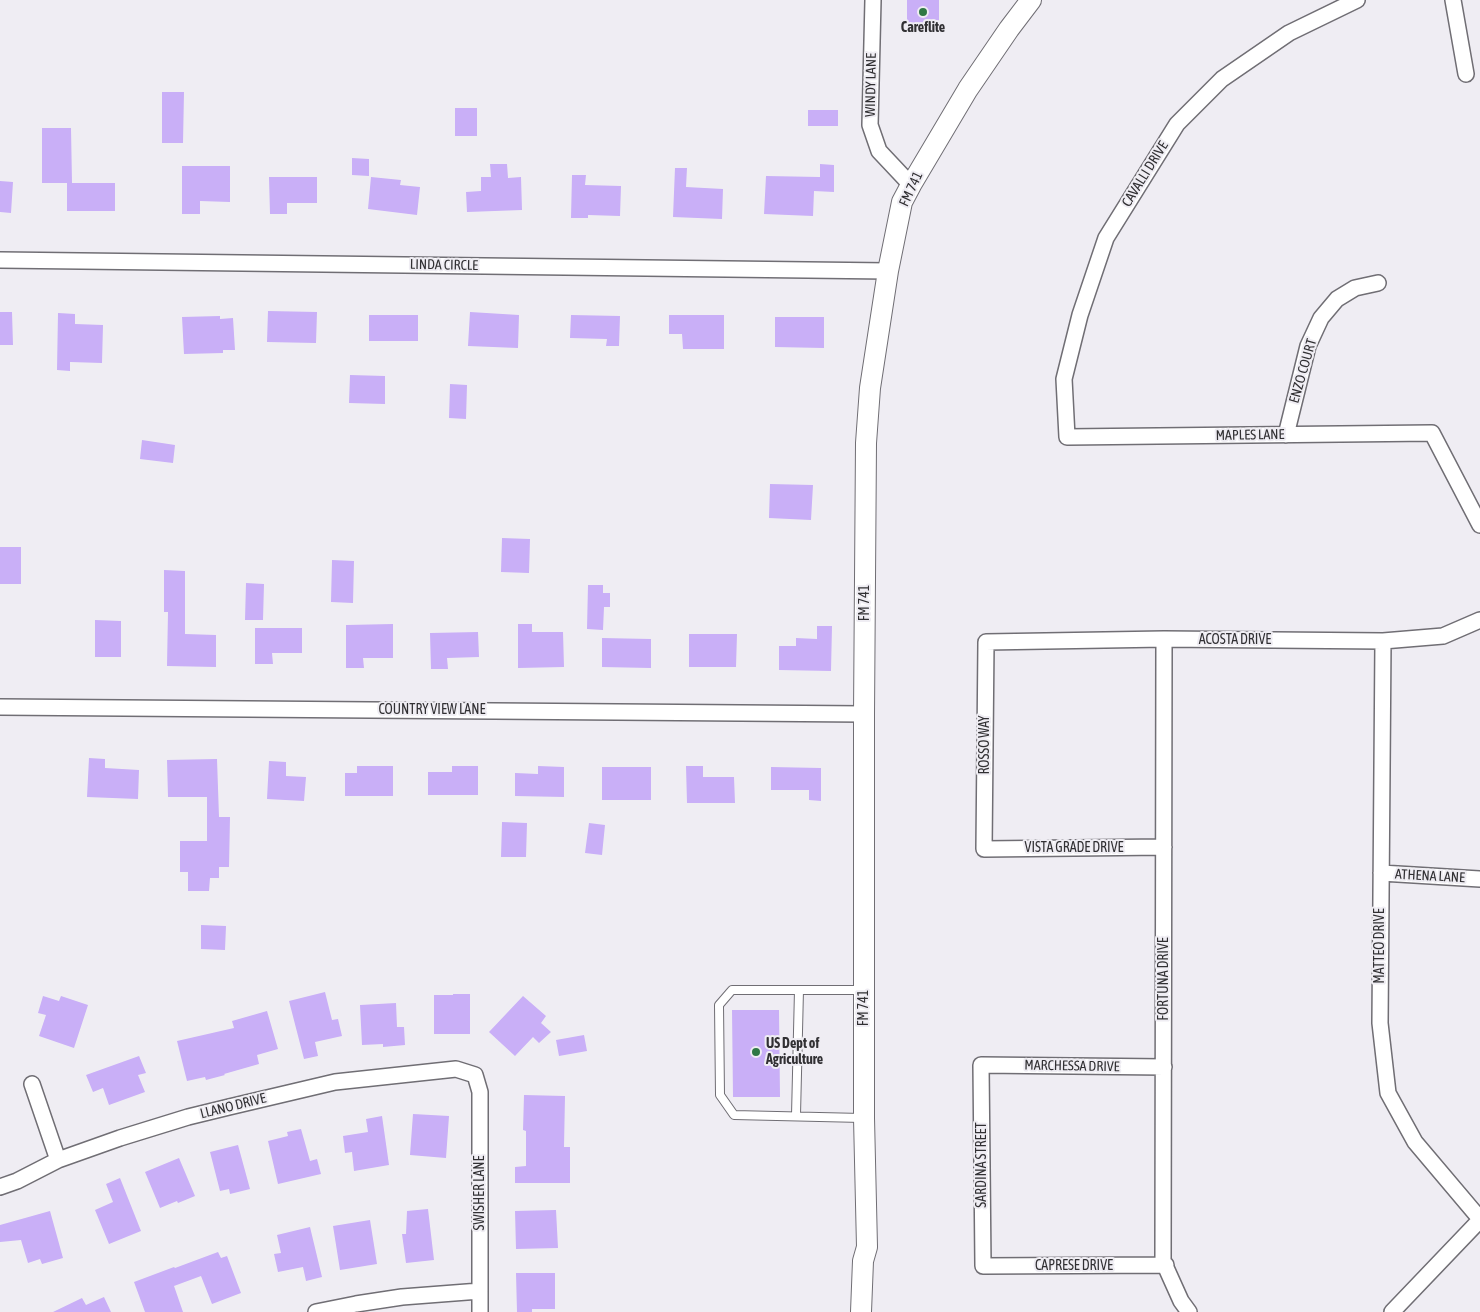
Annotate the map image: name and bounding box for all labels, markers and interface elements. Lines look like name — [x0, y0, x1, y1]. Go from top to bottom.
marker: Careflite — [917, 6, 929, 18]
place label: Careflite — [901, 20, 945, 36]
street label: WINDY LANE — [862, 53, 880, 117]
street label: CAVALLI DRIVE — [1118, 138, 1172, 210]
street label: FM 741 — [896, 169, 926, 209]
street label: LINDA CIRCLE — [410, 256, 478, 274]
street label: ENZO COURT — [1286, 337, 1320, 405]
street label: MAPLES LANE — [1215, 426, 1285, 444]
street label: FM 741 — [857, 585, 873, 621]
street label: ACOSTA DRIVE — [1199, 632, 1271, 648]
street label: COUNTRY VIEW LANE — [379, 702, 485, 718]
street label: ROSSO WAY — [977, 715, 993, 775]
street label: VISTA GRADE DRIVE — [1025, 840, 1123, 856]
street label: ATHENA LANE — [1395, 866, 1465, 886]
street label: MATTEO DRIVE — [1372, 908, 1388, 984]
street label: FORTUNA DRIVE — [1156, 937, 1172, 1021]
street label: FM 741 — [856, 990, 872, 1026]
place label: US Dept of Agriculture — [766, 1036, 823, 1068]
marker: US Dept of Agriculture — [750, 1046, 762, 1058]
street label: MARCHESSA DRIVE — [1024, 1057, 1120, 1075]
street label: LLANO DRIVE — [198, 1090, 268, 1122]
street label: SARDINA STREET — [974, 1122, 990, 1208]
street label: SWISHER LANE — [472, 1156, 488, 1230]
street label: CAPRESE DRIVE — [1035, 1258, 1113, 1274]

